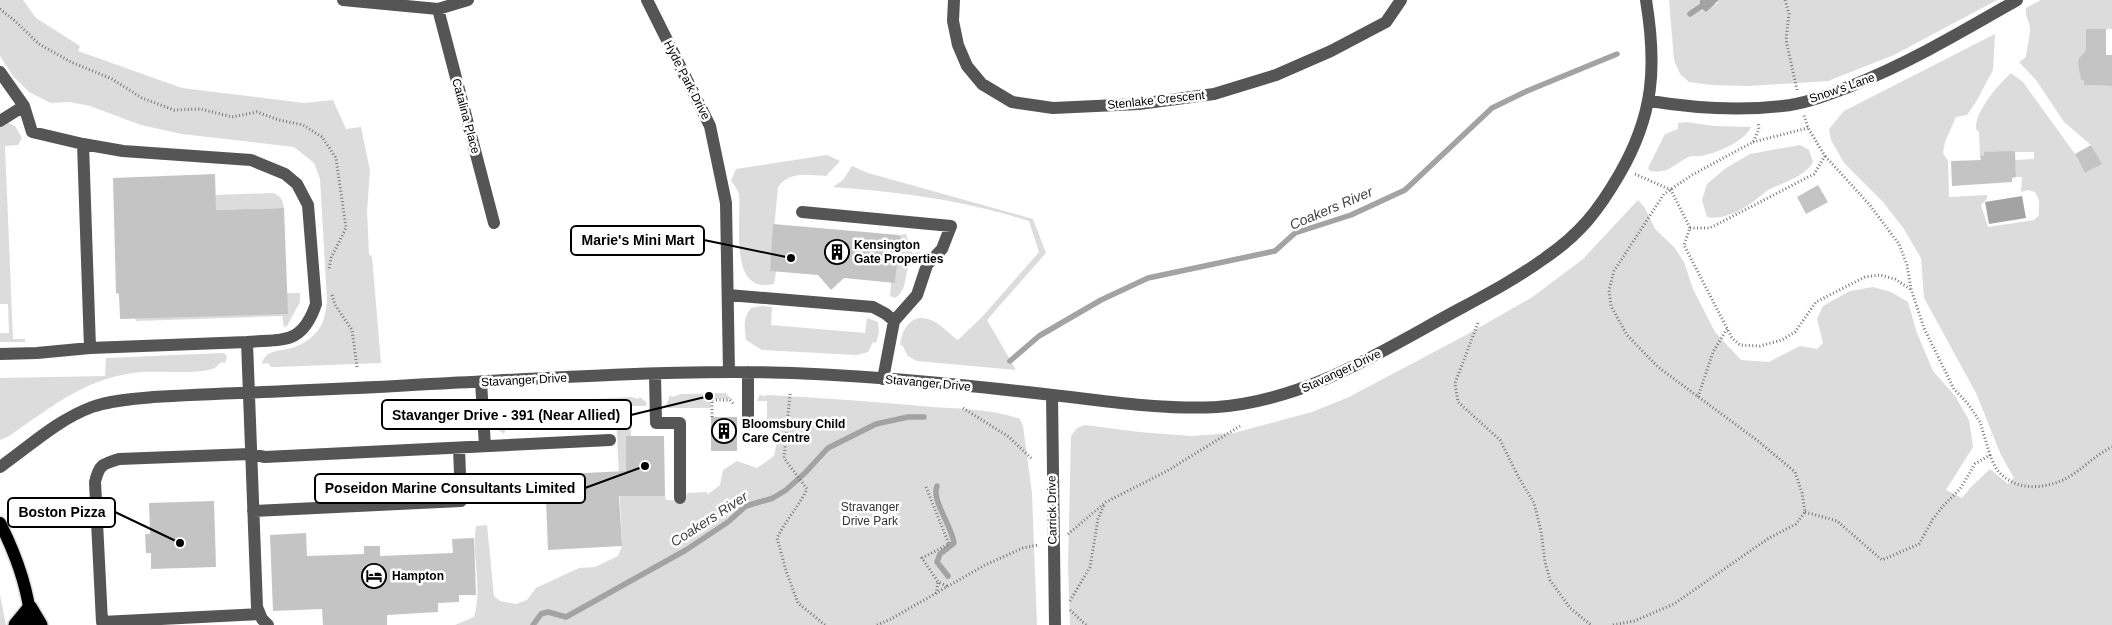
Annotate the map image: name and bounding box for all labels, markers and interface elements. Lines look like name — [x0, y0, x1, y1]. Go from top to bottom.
street label: Hyde Park Drive — [661, 38, 713, 122]
street label: Snow's Lane — [1807, 70, 1877, 106]
street label: Catalina Place — [449, 77, 483, 155]
street label: Stenlake Crescent — [1107, 88, 1206, 112]
water label: Coakers River — [1287, 183, 1376, 233]
callout: Marie's Mini Mart — [571, 226, 704, 255]
text: Marie's Mini Mart — [581, 232, 695, 248]
place label: Kensington Gate Properties — [854, 238, 944, 266]
building icon: Kensington Gate Properties — [824, 239, 850, 265]
street label: Stavanger Drive — [1299, 346, 1383, 396]
street label: Stavanger Drive — [481, 371, 568, 389]
street label: Stavanger Drive — [885, 372, 972, 394]
callout: Stavanger Drive - 391 (Near Allied) — [382, 400, 631, 429]
text: Stavanger Drive - 391 (Near Allied) — [392, 407, 620, 423]
place label: Bloomsbury Child Care Centre — [742, 417, 845, 445]
building icon: Bloomsbury Child Care Centre — [711, 418, 737, 444]
callout: Poseidon Marine Consultants Limited — [315, 474, 585, 503]
street label: Carrick Drive — [1044, 475, 1060, 545]
text: Poseidon Marine Consultants Limited — [325, 480, 575, 496]
water label: Coakers River — [667, 487, 752, 550]
callout: Boston Pizza — [8, 498, 115, 527]
park label: Stravanger Drive Park — [841, 500, 899, 528]
text: Boston Pizza — [18, 504, 106, 520]
hotel icon: Hampton — [361, 563, 387, 589]
place label: Hampton — [392, 569, 444, 583]

